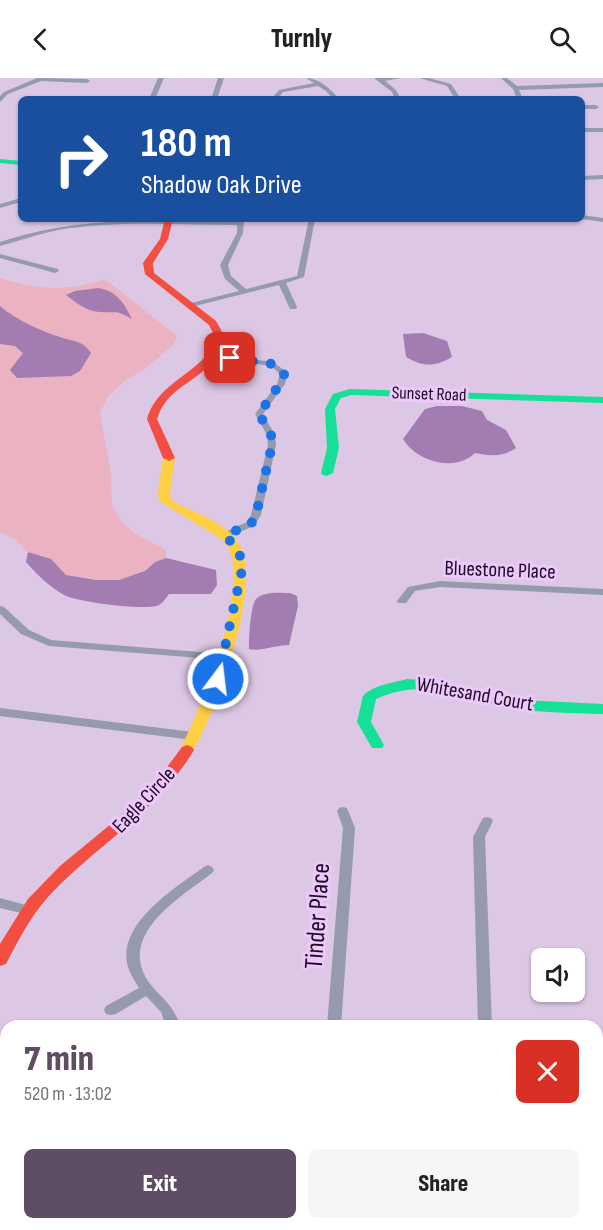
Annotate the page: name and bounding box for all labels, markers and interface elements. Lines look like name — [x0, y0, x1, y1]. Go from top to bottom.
icon: back — [24, 23, 57, 56]
text: Turnly — [271, 23, 332, 55]
icon: search — [546, 23, 579, 56]
text: 180 m — [141, 118, 232, 169]
icon: right — [42, 120, 120, 198]
text: Shadow Oak Drive — [141, 169, 302, 201]
pin — [204, 332, 255, 383]
icon: arrive — [213, 341, 246, 374]
street label: Sunset Road — [391, 382, 467, 406]
street label: Bluestone Place — [444, 556, 556, 584]
position arrow — [186, 647, 250, 711]
street label: Whitesand Court — [415, 671, 535, 717]
street label: Eagle Circle — [107, 762, 181, 838]
street label: Tinder Place — [299, 862, 337, 970]
map controls — [531, 948, 585, 1002]
button: sound — [531, 948, 585, 1002]
text: 7 min — [24, 1038, 94, 1081]
button: close — [516, 1040, 579, 1103]
text: 520 m · 13:02 — [24, 1082, 112, 1106]
button: Exit — [24, 1149, 296, 1218]
button: Share — [308, 1149, 579, 1218]

